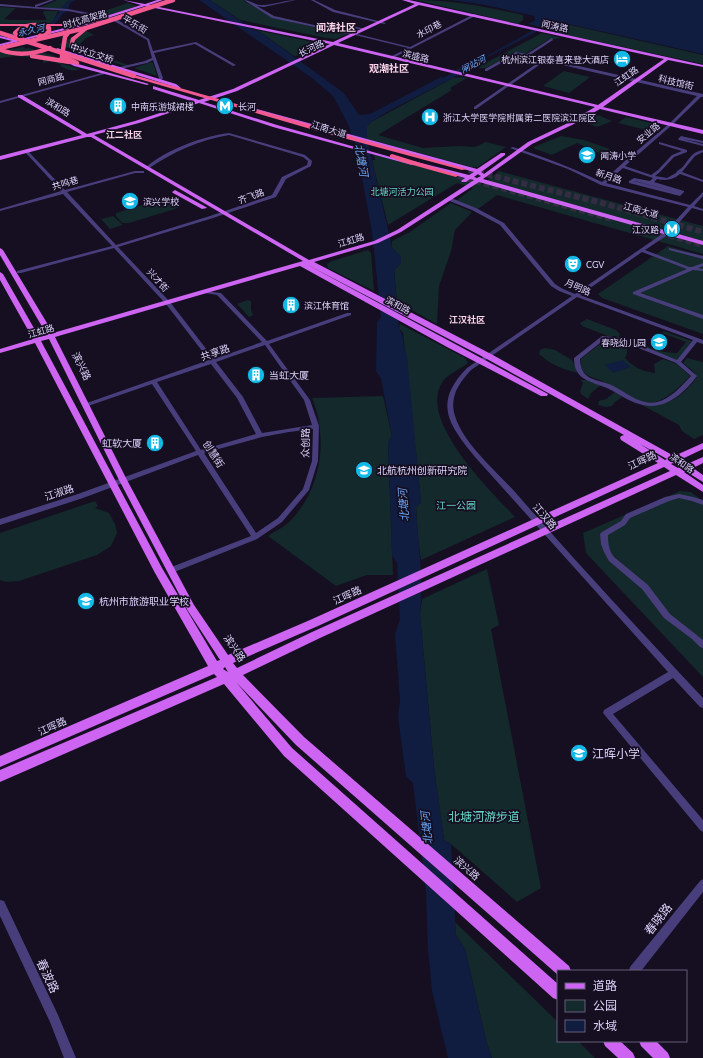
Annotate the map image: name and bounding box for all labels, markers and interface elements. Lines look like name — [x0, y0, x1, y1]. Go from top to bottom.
street label: 时代高架路 — [62, 8, 108, 30]
street label: 平乐街 — [121, 12, 149, 36]
street label: 水印巷 — [414, 18, 444, 40]
street label: 闻涛路 — [541, 18, 569, 34]
water label: 永久河 — [17, 21, 47, 38]
district label: 闻涛社区 — [316, 21, 356, 33]
street label: 长河路 — [296, 37, 326, 59]
street label: 中兴立交桥 — [69, 41, 116, 65]
street label: 滨盛路 — [402, 48, 430, 64]
hotel icon: 杭州滨江银泰喜来登大酒店 — [612, 49, 632, 69]
water label: 闸站河 — [458, 52, 489, 75]
place label: 杭州滨江银泰喜来登大酒店 — [501, 54, 609, 65]
district label: 观潮社区 — [369, 62, 409, 74]
street label: 江虹路 — [612, 64, 640, 88]
street label: 网商路 — [37, 70, 65, 88]
street label: 科技馆街 — [657, 73, 695, 91]
street label: 滨和路 — [44, 95, 72, 119]
building icon: 中南乐游城裙楼 — [108, 96, 128, 116]
metro station icon: 长河 — [215, 96, 235, 116]
place label: 中南乐游城裙楼 — [131, 101, 194, 112]
place label: 长河 — [238, 101, 256, 112]
hospital icon: 浙江大学医学院附属第二医院滨江院区 — [420, 107, 440, 127]
place label: 浙江大学医学院附属第二医院滨江院区 — [443, 112, 596, 123]
street label: 江南大道 — [310, 118, 348, 140]
street label: 安业路 — [634, 120, 662, 146]
district label: 江二社区 — [106, 129, 142, 140]
water label: 北塘河 — [353, 143, 372, 179]
school or university icon: 闻涛小学 — [577, 145, 597, 165]
place label: 闻涛小学 — [600, 150, 636, 161]
street label: 新月路 — [594, 166, 624, 186]
street label: 共鸣巷 — [50, 174, 80, 192]
street label: 齐飞路 — [236, 186, 266, 206]
park label: 北塘河活力公园 — [370, 186, 434, 197]
school or university icon: 滨兴学校 — [120, 191, 140, 211]
place label: 滨兴学校 — [143, 196, 180, 207]
street label: 江南大道 — [622, 200, 660, 220]
metro station icon: 江汉路 — [662, 219, 682, 239]
place label: 江汉路 — [632, 224, 659, 235]
street label: 江虹路 — [336, 231, 366, 249]
theatre icon: CGV — [563, 254, 583, 274]
place label: CGV — [586, 259, 605, 270]
street label: 兴才街 — [145, 266, 171, 294]
street label: 月明路 — [563, 276, 593, 298]
street label: 滨和路 — [383, 294, 413, 316]
building icon: 滨江体育馆 — [281, 295, 301, 315]
place label: 滨江体育馆 — [304, 300, 349, 311]
district label: 江汉社区 — [449, 314, 485, 325]
street label: 江虹路 — [26, 322, 56, 340]
school or university icon: 春晓幼儿园 — [649, 332, 669, 352]
place label: 春晓幼儿园 — [601, 337, 646, 348]
street label: 共享路 — [199, 341, 231, 363]
street label: 滨兴路 — [70, 350, 94, 382]
building icon: 当虹大厦 — [246, 365, 266, 385]
place label: 当虹大厦 — [269, 369, 309, 381]
street label: 众创路 — [299, 428, 311, 458]
building icon: 虹软大厦 — [145, 433, 165, 453]
place label: 虹软大厦 — [102, 437, 142, 449]
street label: 创慧街 — [201, 438, 227, 470]
street label: 江晖路 — [626, 448, 658, 472]
street label: 滨和路 — [668, 451, 696, 475]
school or university icon: 北航杭州创新研究院 — [354, 460, 374, 480]
place label: 北航杭州创新研究院 — [377, 464, 467, 476]
street label: 江淑路 — [43, 482, 75, 502]
water label: 北塘河 — [395, 486, 411, 522]
park label: 江一公园 — [436, 499, 476, 511]
street label: 江汉路 — [531, 501, 559, 531]
street label: 江晖路 — [331, 583, 363, 607]
school or university icon: 杭州市旅游职业学校 — [76, 591, 96, 611]
place label: 杭州市旅游职业学校 — [99, 595, 189, 607]
street label: 滨兴路 — [222, 632, 248, 664]
street label: 江晖路 — [36, 714, 68, 738]
school or university icon: 江晖小学 — [569, 743, 589, 763]
place label: 江晖小学 — [592, 746, 640, 761]
water label: 北塘河 — [418, 809, 434, 845]
park label: 北塘河游步道 — [448, 809, 520, 824]
street label: 滨兴路 — [452, 854, 482, 882]
street label: 春晓路 — [641, 900, 675, 938]
street label: 春波路 — [34, 957, 62, 995]
legend — [557, 970, 687, 1042]
text: 道路 — [593, 978, 617, 993]
text: 公园 — [593, 998, 617, 1013]
text: 水域 — [593, 1018, 617, 1033]

